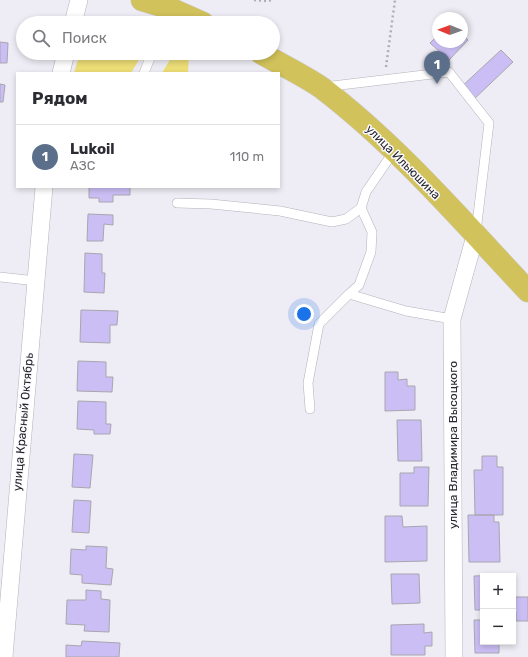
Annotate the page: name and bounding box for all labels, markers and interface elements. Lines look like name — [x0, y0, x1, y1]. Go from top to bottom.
north arrow — [432, 12, 468, 48]
search box — [16, 16, 280, 60]
icon: search — [30, 27, 52, 49]
text: Поиск — [62, 29, 107, 47]
pin: 1 — [424, 51, 450, 84]
text: Рядом — [32, 88, 88, 108]
street label: улица Ильюшина — [363, 122, 443, 202]
text: Lukoil — [70, 140, 115, 158]
text: 1 — [42, 149, 48, 164]
text: 110 m — [230, 149, 264, 164]
text: АЗС — [70, 158, 95, 173]
your location — [294, 304, 314, 324]
street label: улица Красный Октябрь — [10, 352, 36, 492]
street label: улица Владимира Высоцкого — [446, 361, 460, 529]
map controls — [480, 573, 516, 645]
button: + — [480, 573, 516, 609]
button: − — [480, 609, 516, 645]

